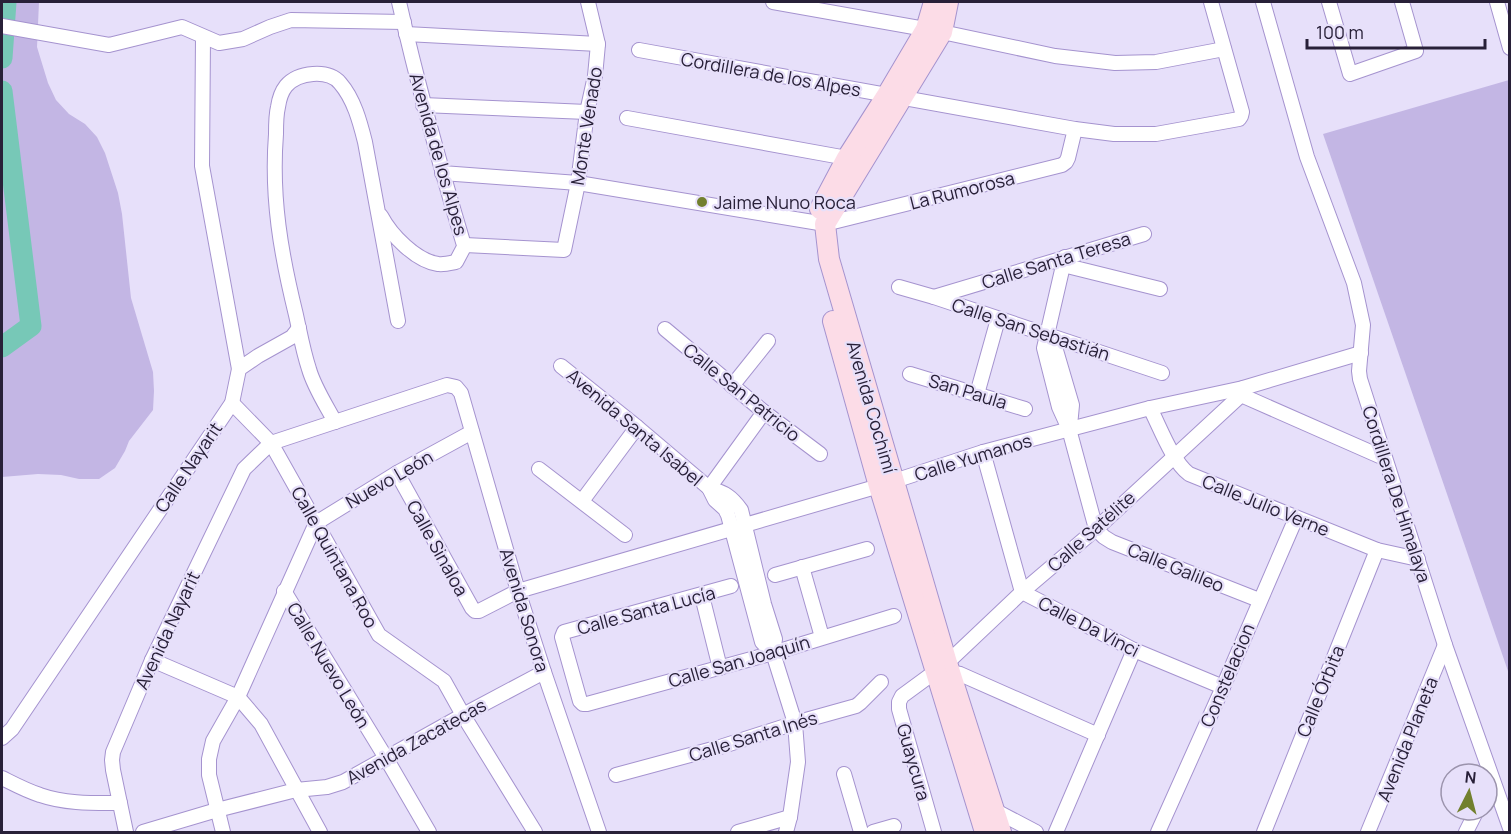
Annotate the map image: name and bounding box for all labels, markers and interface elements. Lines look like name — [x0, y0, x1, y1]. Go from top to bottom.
scale bar — [1307, 12, 1486, 50]
text: 100 m — [1316, 20, 1364, 44]
street label: Cordillera de los Alpes — [679, 46, 863, 102]
street label: Monte Venado — [565, 65, 607, 187]
street label: Avenida de los Alpes — [404, 70, 474, 238]
street label: La Rumorosa — [907, 165, 1017, 215]
place label: Jaime Nuno Roca — [714, 190, 856, 214]
marker: Jaime Nuno Roca — [695, 195, 709, 209]
street label: Calle Santa Teresa — [979, 226, 1133, 294]
street label: Calle San Sebastián — [949, 292, 1113, 366]
street label: Calle San Patricio — [679, 337, 805, 447]
street label: Avenida Cochimí — [842, 338, 902, 476]
street label: Avenida Santa Isabel — [562, 363, 708, 491]
street label: San Paula — [926, 368, 1010, 414]
street label: Cordillera De Himalaya — [1357, 403, 1437, 585]
street label: Calle Nayarit — [149, 417, 227, 517]
street label: Calle Yumanos — [911, 428, 1035, 486]
street label: Nuevo León — [341, 444, 437, 514]
street label: Calle Julio Verne — [1199, 469, 1333, 541]
street label: Calle Quintana Roo — [286, 482, 384, 632]
street label: Calle Satélite — [1042, 485, 1140, 577]
street label: Calle Sinaloa — [402, 496, 474, 600]
street label: Calle Galileo — [1124, 537, 1228, 597]
street label: Avenida Sonora — [495, 545, 555, 675]
street label: Avenida Nayarit — [129, 567, 205, 693]
street label: Calle Santa Lucía — [574, 580, 718, 640]
street label: Calle Da Vinci — [1034, 590, 1144, 662]
street label: Calle Nuevo León — [282, 598, 376, 732]
street label: Constelacion — [1194, 619, 1260, 731]
street label: Calle San Joaquín — [665, 629, 813, 693]
street label: Calle Órbita — [1291, 642, 1349, 740]
street label: Avenida Planeta — [1371, 673, 1443, 805]
street label: Avenida Zacatecas — [342, 693, 490, 789]
street label: Calle Santa Inés — [686, 705, 820, 767]
street label: Guaycura — [892, 721, 936, 803]
north arrow — [1439, 762, 1499, 822]
text: N — [1464, 766, 1477, 789]

